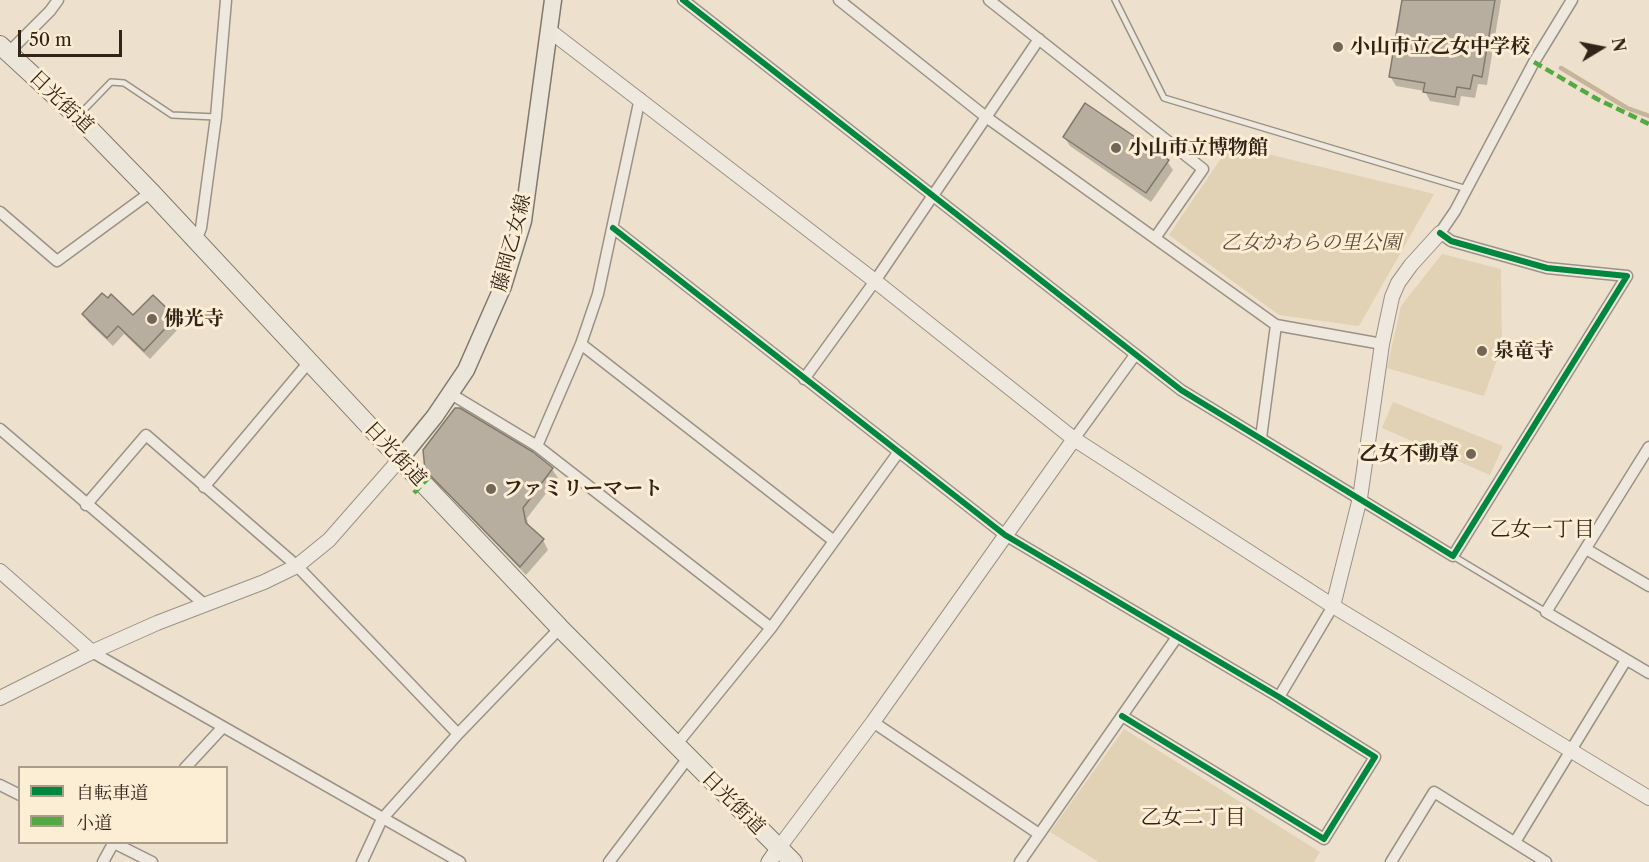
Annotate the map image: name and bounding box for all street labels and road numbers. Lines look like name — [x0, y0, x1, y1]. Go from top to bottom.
street label: 日光街道 — [24, 66, 98, 138]
street label: 藤岡乙女線 — [487, 192, 537, 294]
street label: 日光街道 — [359, 417, 431, 491]
street label: 日光街道 — [696, 766, 770, 840]

